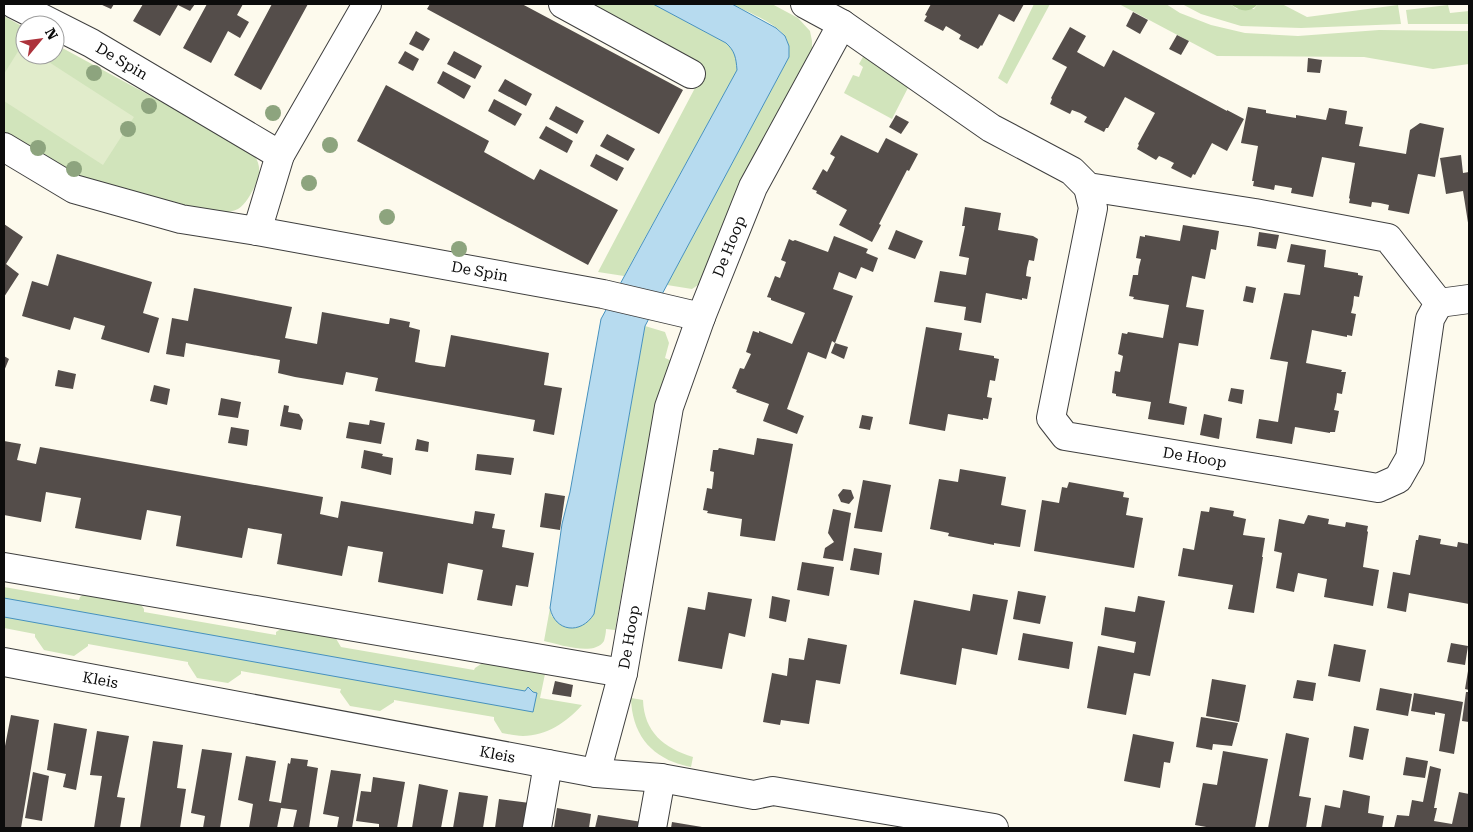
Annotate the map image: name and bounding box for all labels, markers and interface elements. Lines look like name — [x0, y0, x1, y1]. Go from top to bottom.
north arrow — [15, 15, 65, 65]
text: N — [42, 25, 61, 42]
street label: De Spin — [92, 39, 151, 84]
street label: De Hoop — [709, 213, 750, 280]
street label: De Spin — [450, 258, 510, 286]
street label: De Hoop — [1161, 443, 1228, 472]
street label: De Hoop — [615, 604, 644, 670]
street label: Kleis — [81, 668, 120, 692]
street label: Kleis — [478, 742, 517, 767]

